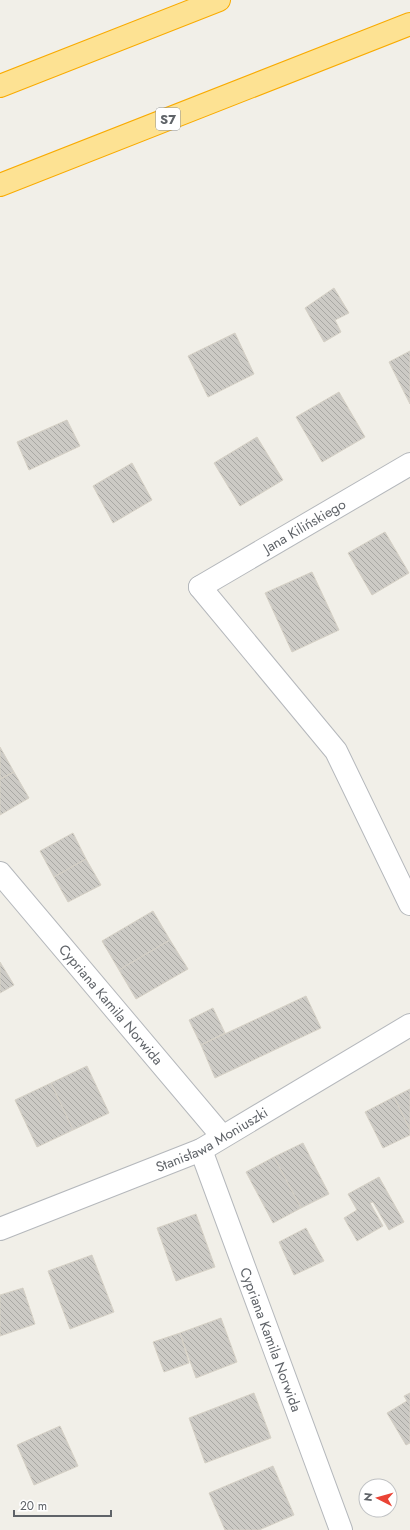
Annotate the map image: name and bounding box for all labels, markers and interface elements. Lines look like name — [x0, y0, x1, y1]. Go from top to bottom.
road number: S7 — [156, 108, 180, 130]
street label: Jana Kilińskiego — [258, 494, 350, 559]
street label: Cypriana Kamila Norwida — [54, 940, 168, 1069]
street label: Stanisława Moniuszki — [153, 1102, 271, 1177]
street label: Cypriana Kamila Norwida — [235, 1265, 307, 1414]
north arrow — [358, 1478, 398, 1518]
scale bar — [14, 1492, 111, 1518]
text: N — [360, 1492, 376, 1502]
text: 20 m — [20, 1497, 47, 1515]

